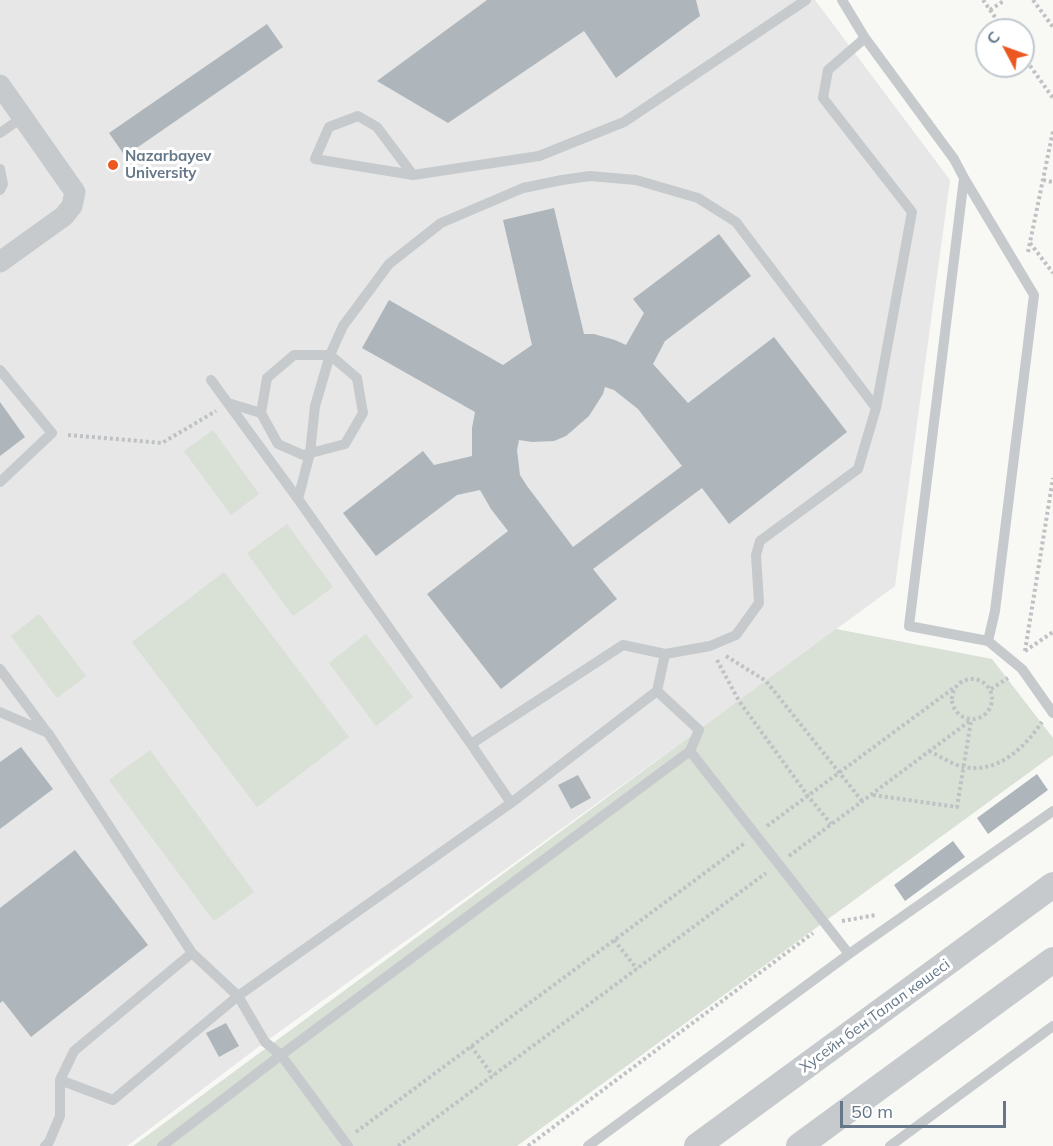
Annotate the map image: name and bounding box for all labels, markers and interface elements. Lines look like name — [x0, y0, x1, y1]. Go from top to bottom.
north arrow — [975, 18, 1035, 78]
text: С — [982, 27, 1004, 48]
place label: Nazarbayev University — [125, 147, 211, 182]
marker: Nazarbayev University — [106, 158, 120, 172]
street label: Хусейн бен Талал көшесі — [796, 955, 954, 1077]
scale bar — [843, 1089, 1010, 1127]
text: 50 m — [851, 1100, 893, 1123]

